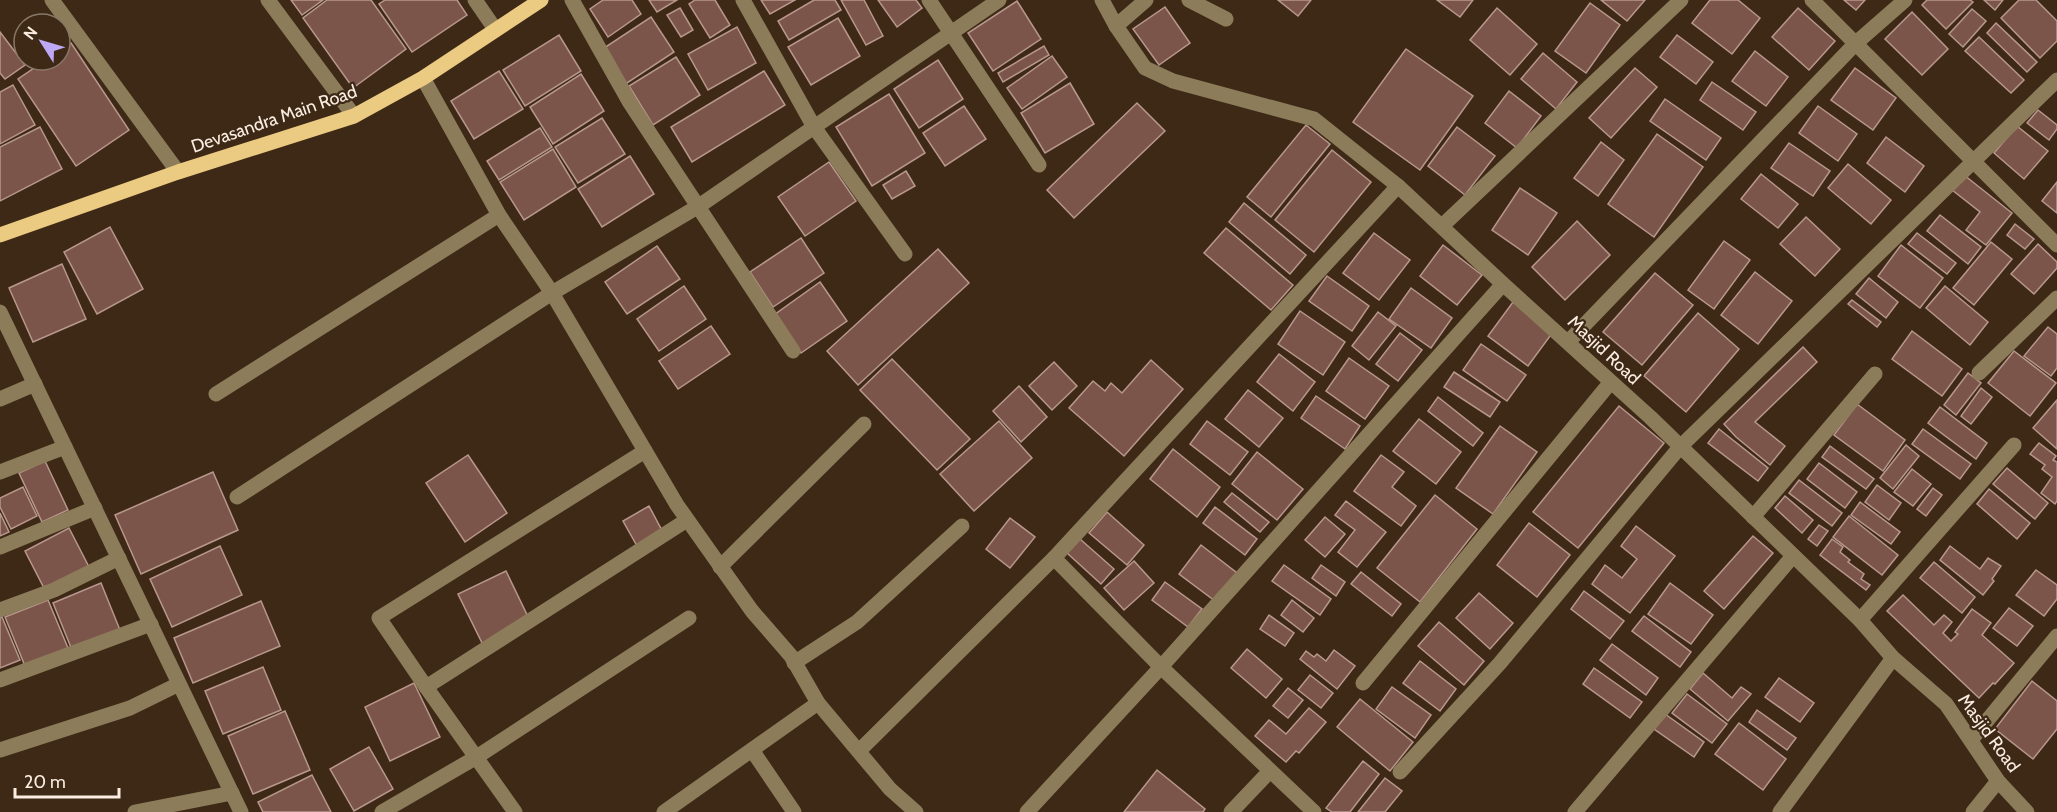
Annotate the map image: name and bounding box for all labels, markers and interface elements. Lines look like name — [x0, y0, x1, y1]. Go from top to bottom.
north arrow — [12, 12, 72, 72]
text: N — [19, 23, 41, 44]
street label: Devasandra Main Road — [188, 80, 360, 158]
street label: Masjid Road — [1563, 311, 1645, 389]
street label: Masjid Road — [1953, 690, 2025, 776]
scale bar — [15, 761, 118, 799]
text: 20 m — [24, 771, 66, 793]

